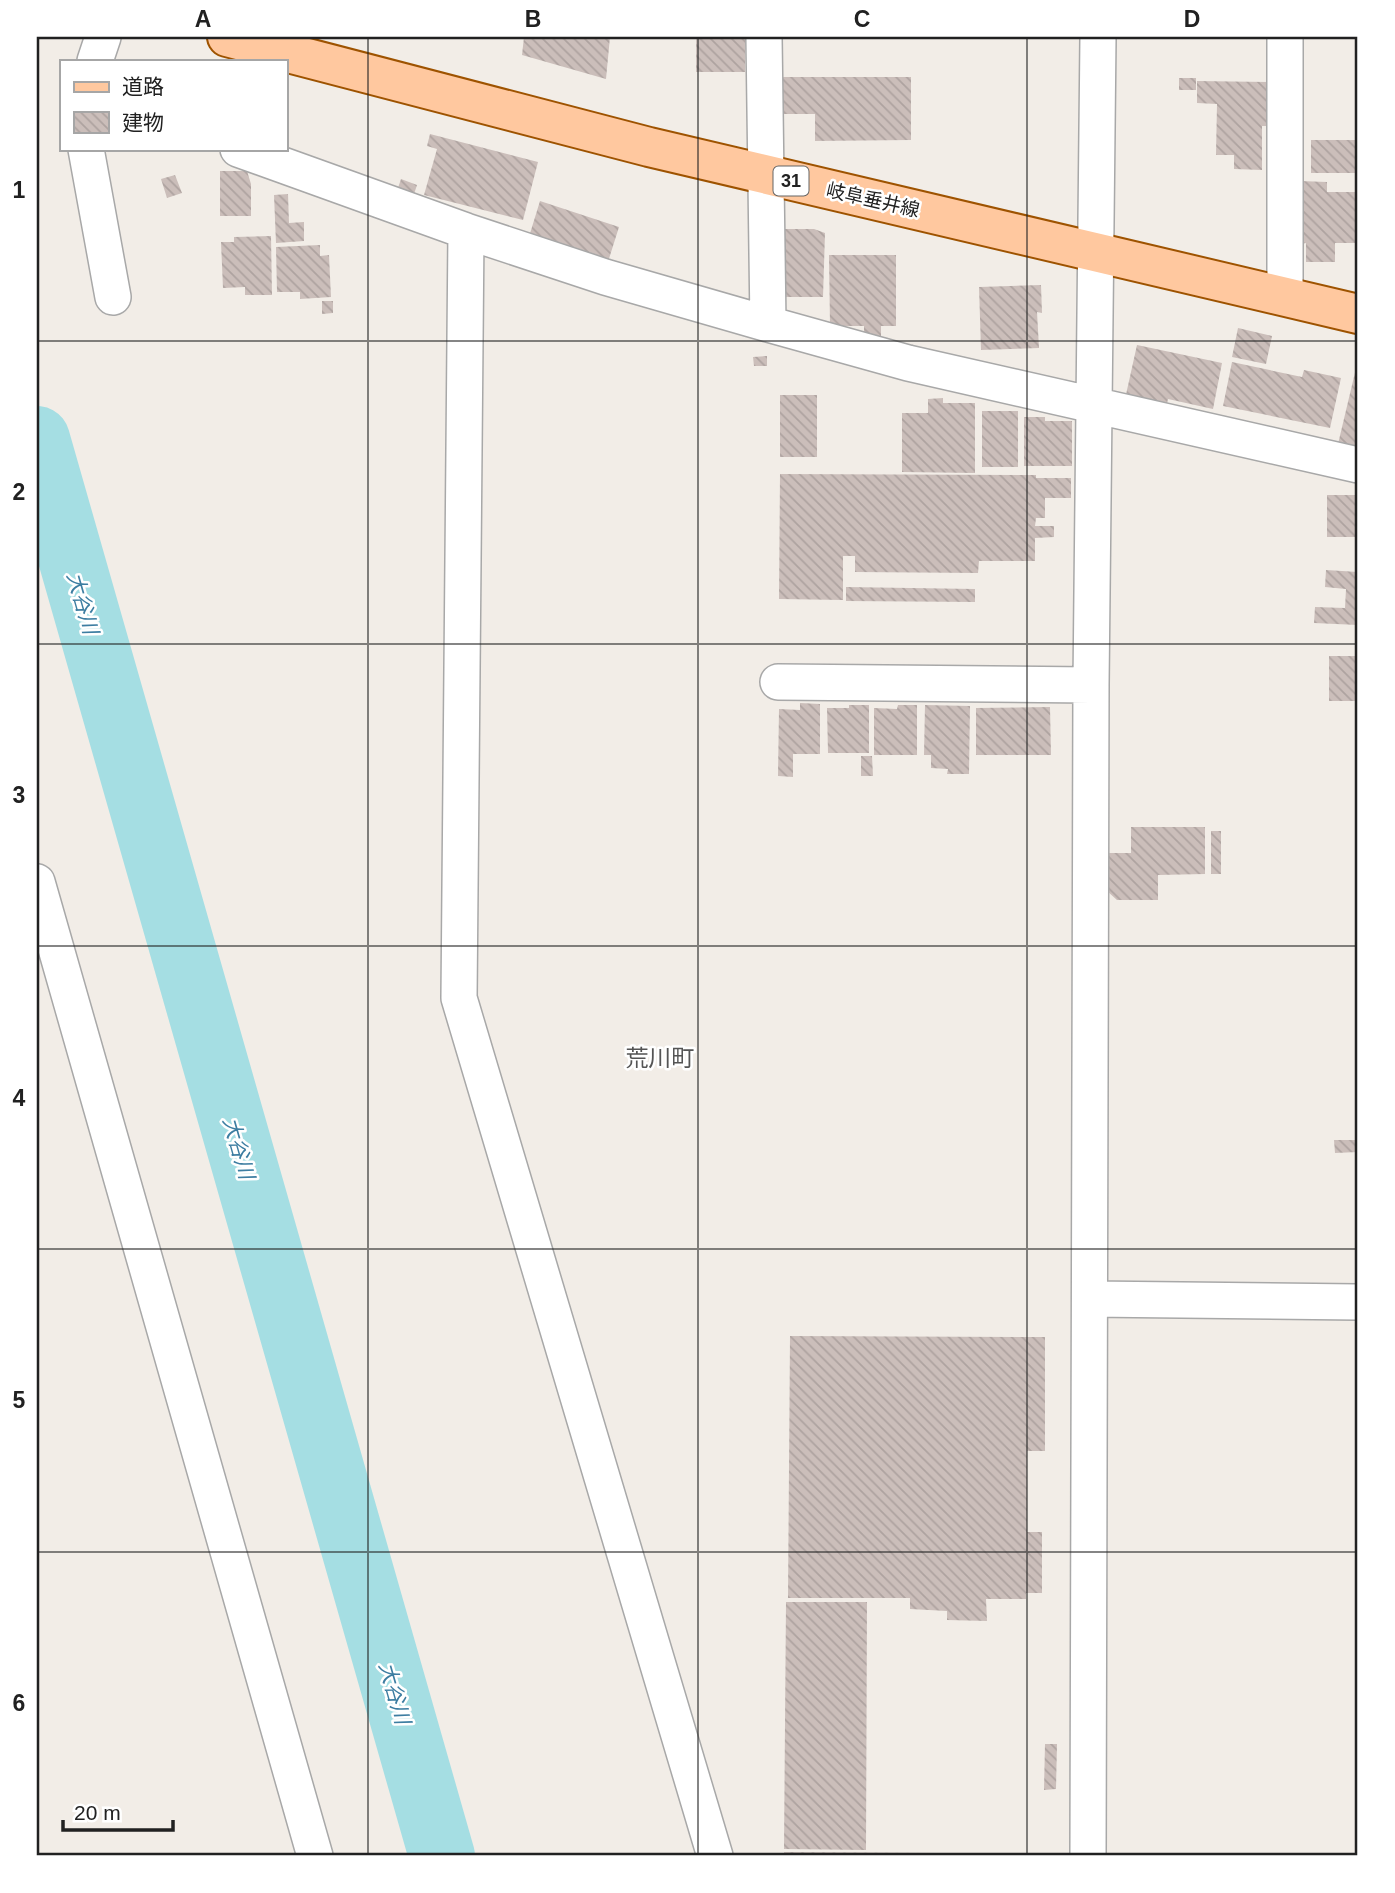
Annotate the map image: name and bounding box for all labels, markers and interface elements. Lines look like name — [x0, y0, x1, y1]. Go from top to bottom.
text: A — [195, 6, 211, 32]
text: B — [525, 6, 541, 32]
text: C — [854, 6, 870, 32]
text: D — [1184, 6, 1200, 32]
legend — [60, 60, 287, 150]
text: 道路 — [122, 75, 164, 98]
text: 建物 — [122, 111, 164, 134]
road number: 31 — [774, 166, 808, 196]
text: 1 — [13, 177, 26, 203]
street label: 岐阜垂井線 — [824, 179, 922, 221]
text: 2 — [13, 479, 25, 505]
water label: 大谷川 — [63, 570, 103, 638]
text: 3 — [13, 782, 25, 808]
district label: 荒川町 — [626, 1045, 695, 1071]
text: 4 — [13, 1085, 26, 1111]
water label: 大谷川 — [219, 1115, 259, 1183]
text: 5 — [13, 1387, 26, 1413]
water label: 大谷川 — [375, 1660, 415, 1728]
text: 6 — [13, 1690, 25, 1716]
scale bar — [63, 1788, 173, 1832]
text: 20 m — [74, 1801, 121, 1824]

